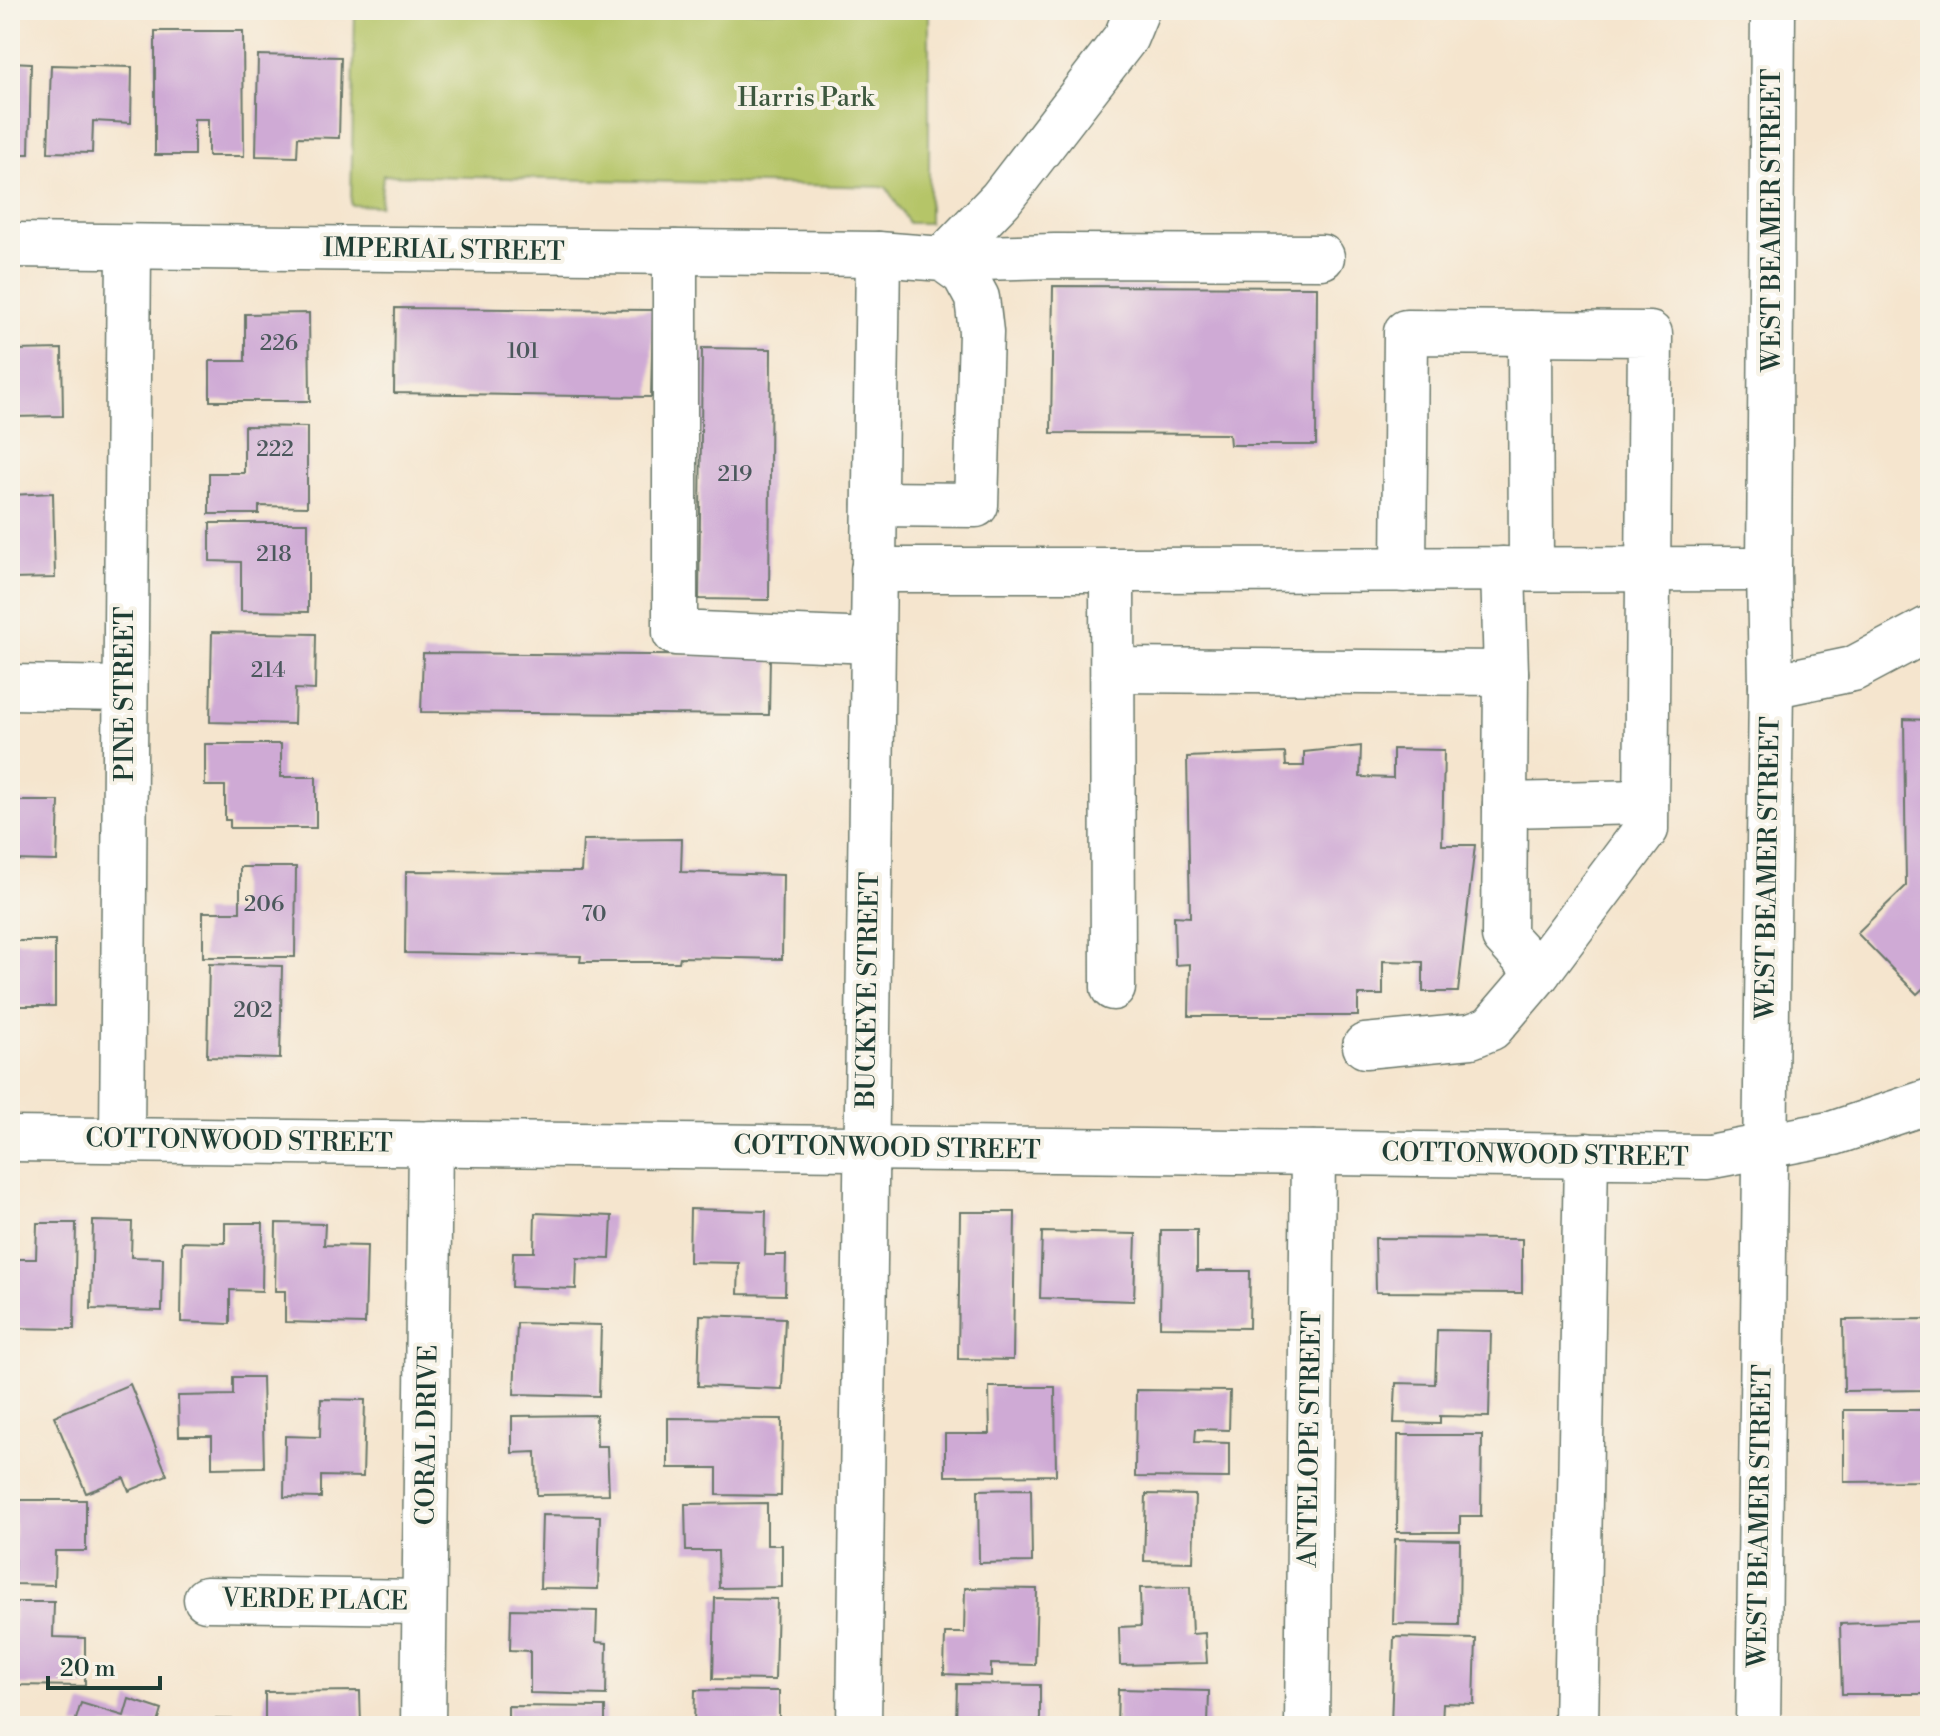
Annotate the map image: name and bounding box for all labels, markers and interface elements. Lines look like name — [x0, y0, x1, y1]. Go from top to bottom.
street label: WEST BEAMER STREET — [1756, 68, 1788, 373]
park label: Harris Park — [738, 82, 876, 114]
street label: IMPERIAL STREET — [323, 232, 565, 268]
house number: 226 — [260, 330, 298, 357]
house number: 101 — [507, 338, 540, 365]
house number: 222 — [256, 436, 294, 463]
house number: 219 — [718, 461, 752, 488]
house number: 218 — [256, 541, 292, 568]
street label: PINE STREET — [109, 606, 141, 782]
house number: 214 — [251, 657, 285, 684]
street label: WEST BEAMER STREET — [1749, 716, 1787, 1021]
street label: BUCKEYE STREET — [850, 872, 886, 1109]
house number: 206 — [244, 891, 284, 918]
house number: 70 — [581, 901, 607, 928]
house number: 202 — [233, 997, 273, 1024]
street label: COTTONWOOD STREET — [85, 1122, 393, 1160]
street label: COTTONWOOD STREET — [733, 1129, 1041, 1167]
street label: COTTONWOOD STREET — [1381, 1136, 1689, 1174]
street label: ANTELOPE STREET — [1292, 1310, 1328, 1569]
street label: CORAL DRIVE — [409, 1344, 445, 1526]
street label: WEST BEAMER STREET — [1741, 1364, 1779, 1669]
street label: VERDE PLACE — [221, 1582, 408, 1618]
scale bar — [48, 1640, 160, 1690]
text: 20 m — [60, 1654, 116, 1684]

